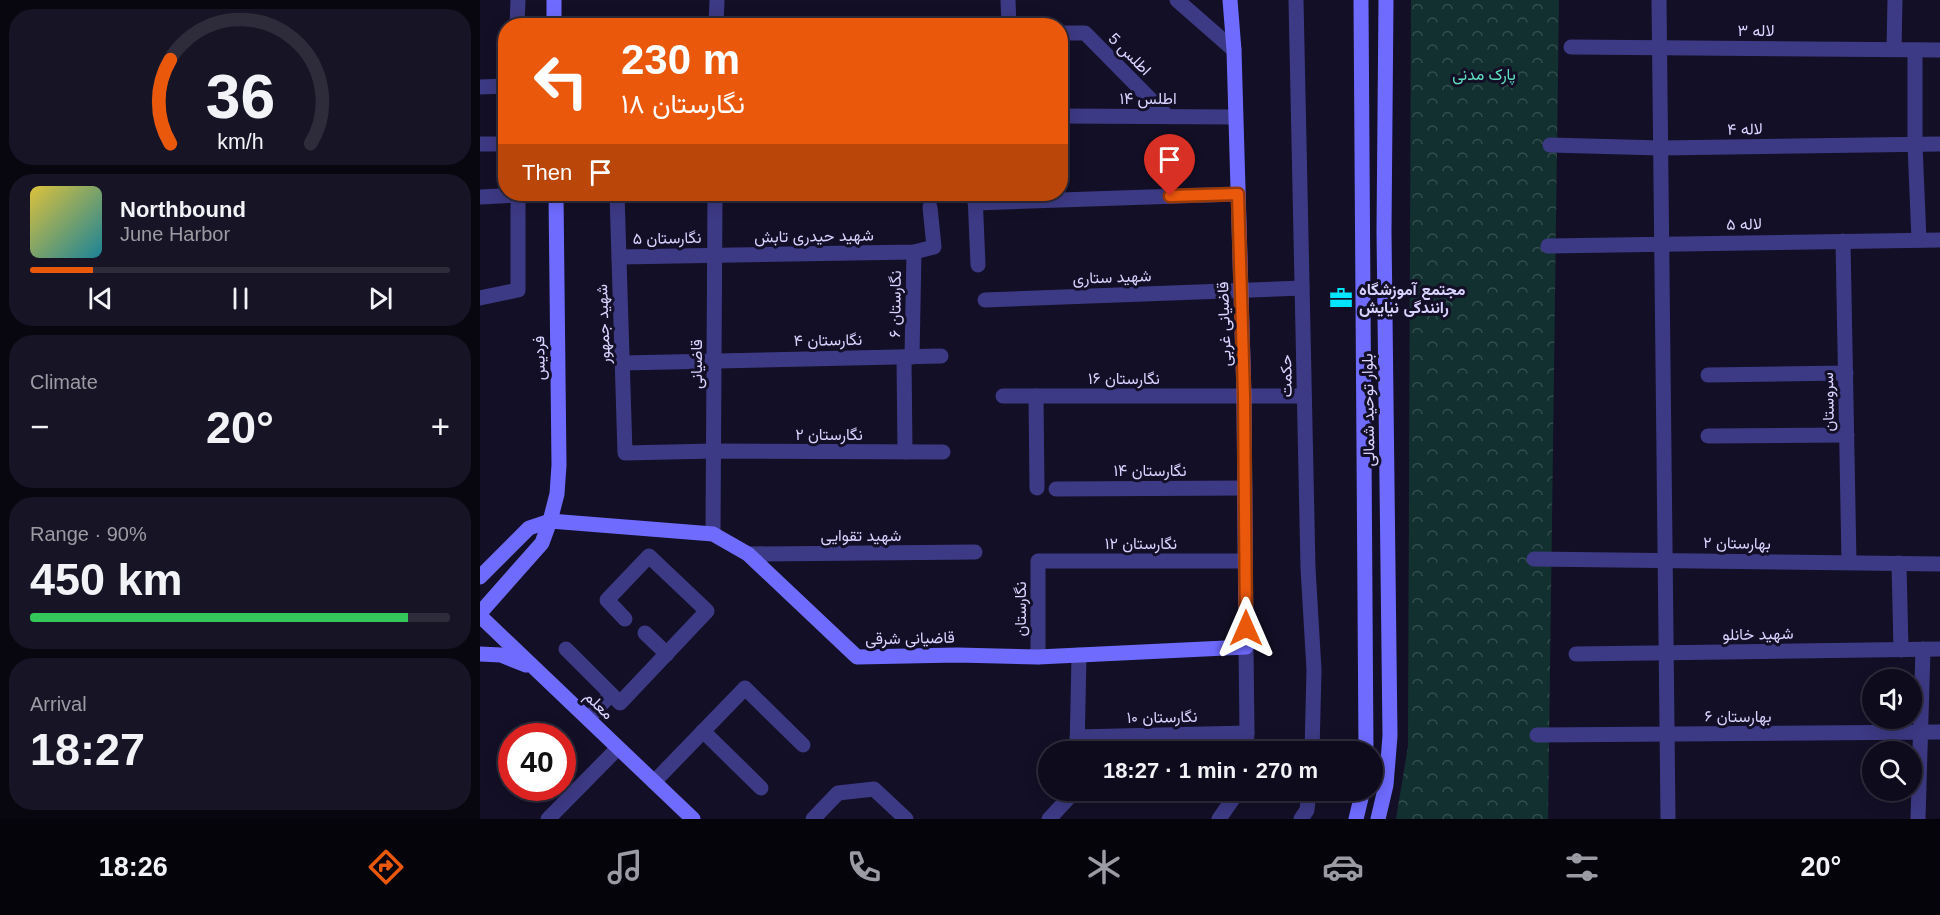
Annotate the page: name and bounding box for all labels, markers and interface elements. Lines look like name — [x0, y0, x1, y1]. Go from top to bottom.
street label: لاله ۳ — [1738, 22, 1775, 39]
street label: اطلس 5 — [1104, 29, 1155, 80]
text: 230 m — [621, 36, 740, 83]
icon: left — [522, 42, 600, 120]
text: 36 — [205, 62, 275, 131]
park label: پارک مدنی — [1452, 66, 1516, 86]
text: نگارستان ۱۸ — [621, 89, 745, 119]
street label: اطلس ۱۴ — [1119, 90, 1177, 109]
street label: لاله ۴ — [1727, 120, 1763, 138]
text: km/h — [217, 130, 263, 154]
pin — [1144, 134, 1195, 196]
icon: arrive — [1153, 143, 1186, 176]
icon: arrive — [584, 156, 617, 189]
text: Then — [522, 160, 572, 185]
text: Northbound — [120, 197, 246, 222]
street label: لاله ۵ — [1726, 215, 1762, 233]
text: June Harbor — [120, 223, 230, 245]
street label: شهید حیدری تابش — [754, 226, 874, 248]
street label: نگارستان ۵ — [632, 229, 702, 249]
street label: شهید ستاری — [1072, 267, 1152, 289]
street label: نگارستان ۶ — [886, 270, 906, 338]
street label: قاضیانی غربی — [1214, 281, 1236, 367]
place label: مجتمع آموزشگاه رانندگی نیایش — [1359, 281, 1466, 318]
icon: previous — [84, 282, 117, 315]
icon: pause — [224, 282, 257, 315]
icon: next — [364, 282, 397, 315]
street label: شهید جمهور — [593, 284, 615, 365]
office icon: مجتمع آموزشگاه رانندگی نیایش — [1328, 285, 1354, 311]
street label: نگارستان ۴ — [794, 331, 862, 351]
street label: فردیس — [530, 335, 550, 380]
street label: قاضیانی — [688, 339, 707, 389]
street label: بلوار توحید شمالی — [1359, 353, 1379, 467]
street label: حکمت — [1277, 354, 1295, 398]
street label: نگارستان ۱۶ — [1088, 370, 1160, 389]
text: Climate — [30, 371, 98, 393]
street label: سروستان — [1819, 372, 1839, 432]
text: 20° — [206, 402, 274, 453]
text: − — [30, 408, 49, 445]
text: + — [431, 408, 450, 445]
street label: نگارستان ۲ — [795, 426, 863, 445]
street label: نگارستان ۱۴ — [1113, 462, 1187, 481]
text: Range · 90% — [30, 523, 147, 545]
street label: شهید تقوایی — [821, 527, 901, 546]
street label: بهارستان ۲ — [1703, 534, 1771, 554]
street label: نگارستان ۱۲ — [1105, 535, 1177, 554]
text: 450 km — [30, 554, 183, 605]
street label: نگارستان — [1012, 582, 1031, 636]
position arrow — [1214, 596, 1278, 660]
street label: شهید خانلو — [1722, 625, 1794, 645]
street label: قاضیانی شرقی — [865, 629, 955, 649]
map controls — [1862, 669, 1922, 801]
button: sound — [1862, 669, 1922, 729]
street label: معلم — [580, 687, 617, 724]
text: Arrival — [30, 693, 87, 715]
street label: نگارستان ۱۰ — [1126, 708, 1198, 728]
street label: بهارستان ۶ — [1704, 708, 1772, 727]
speed limit sign: 40 — [498, 723, 576, 801]
text: 18:27 — [30, 724, 145, 775]
button: search — [1862, 741, 1922, 801]
text: 18:27 · 1 min · 270 m — [1103, 758, 1318, 783]
icon: directions — [365, 846, 407, 888]
icon: music — [604, 846, 646, 888]
icon: phone — [843, 846, 885, 888]
icon: climate — [1083, 846, 1125, 888]
icon: car — [1322, 846, 1364, 888]
icon: filters — [1561, 846, 1603, 888]
text: 18:26 — [99, 852, 168, 882]
text: 20° — [1800, 852, 1841, 882]

